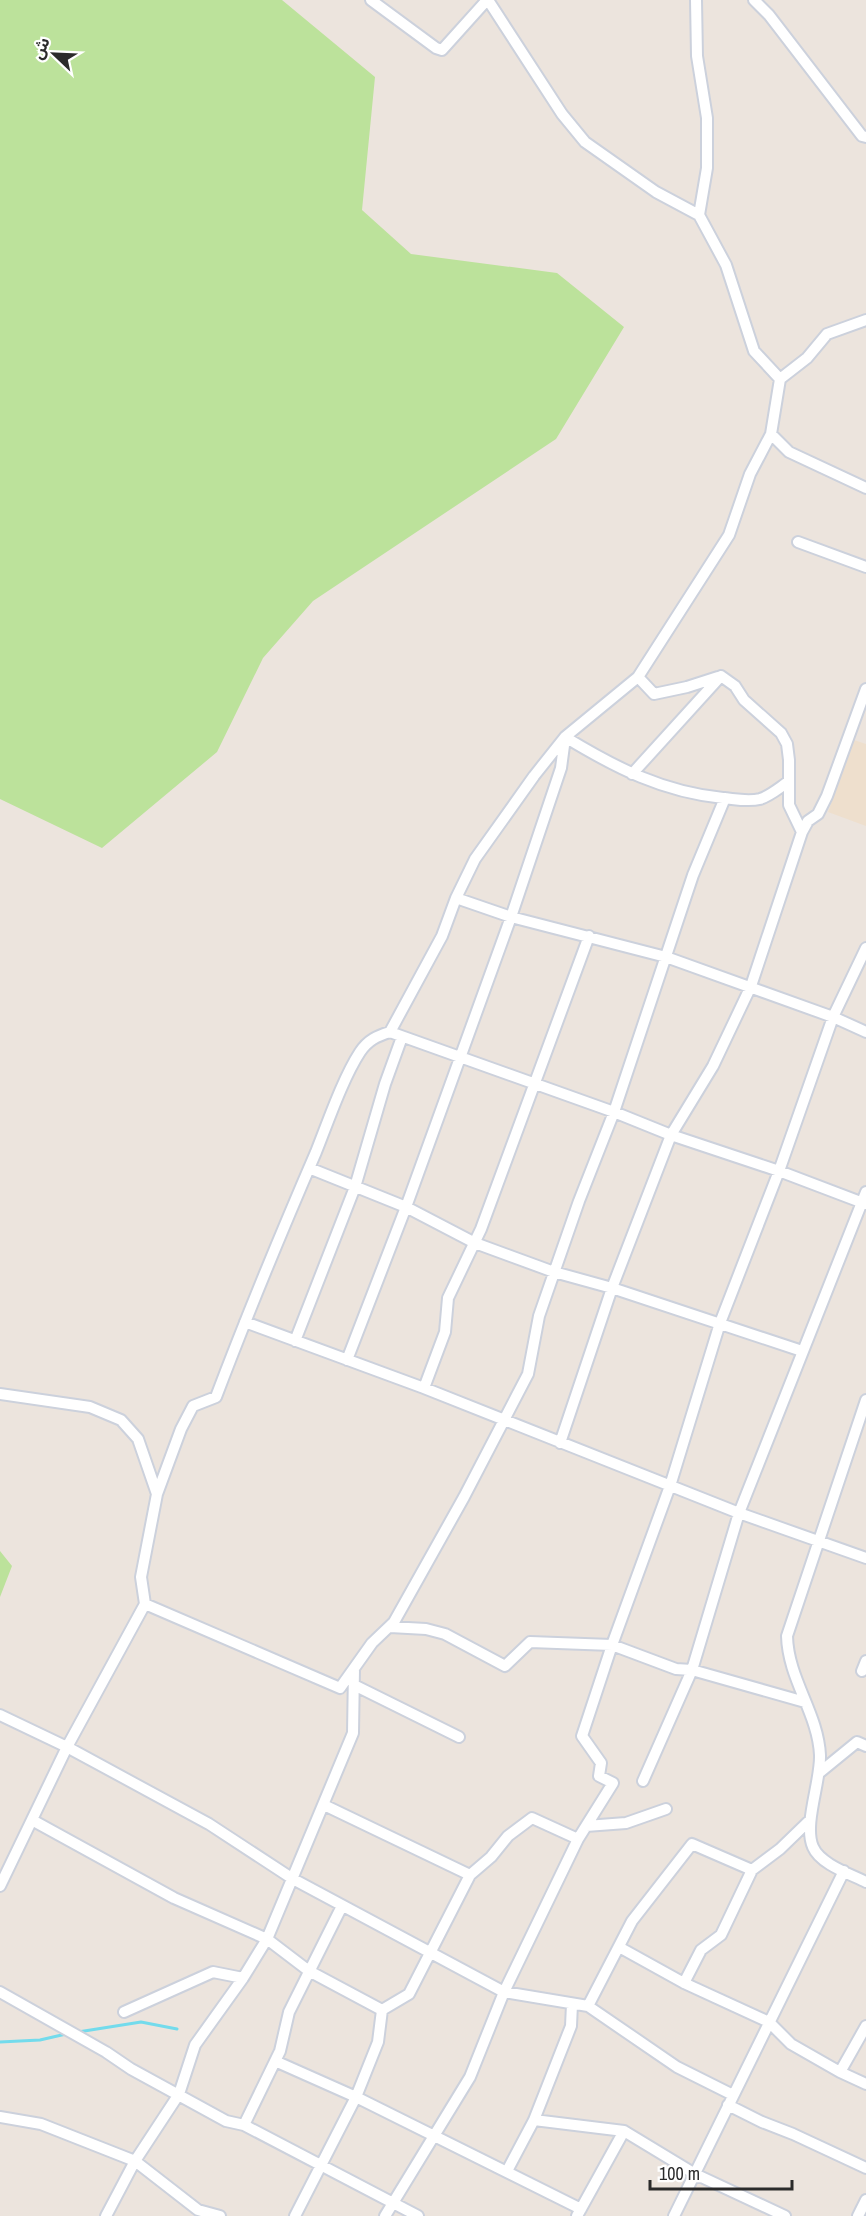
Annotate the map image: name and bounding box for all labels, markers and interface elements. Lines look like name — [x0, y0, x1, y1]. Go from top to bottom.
north arrow — [24, 24, 84, 84]
text: ش — [26, 34, 55, 63]
scale bar — [650, 2153, 792, 2191]
text: 100 m — [659, 2161, 700, 2186]

